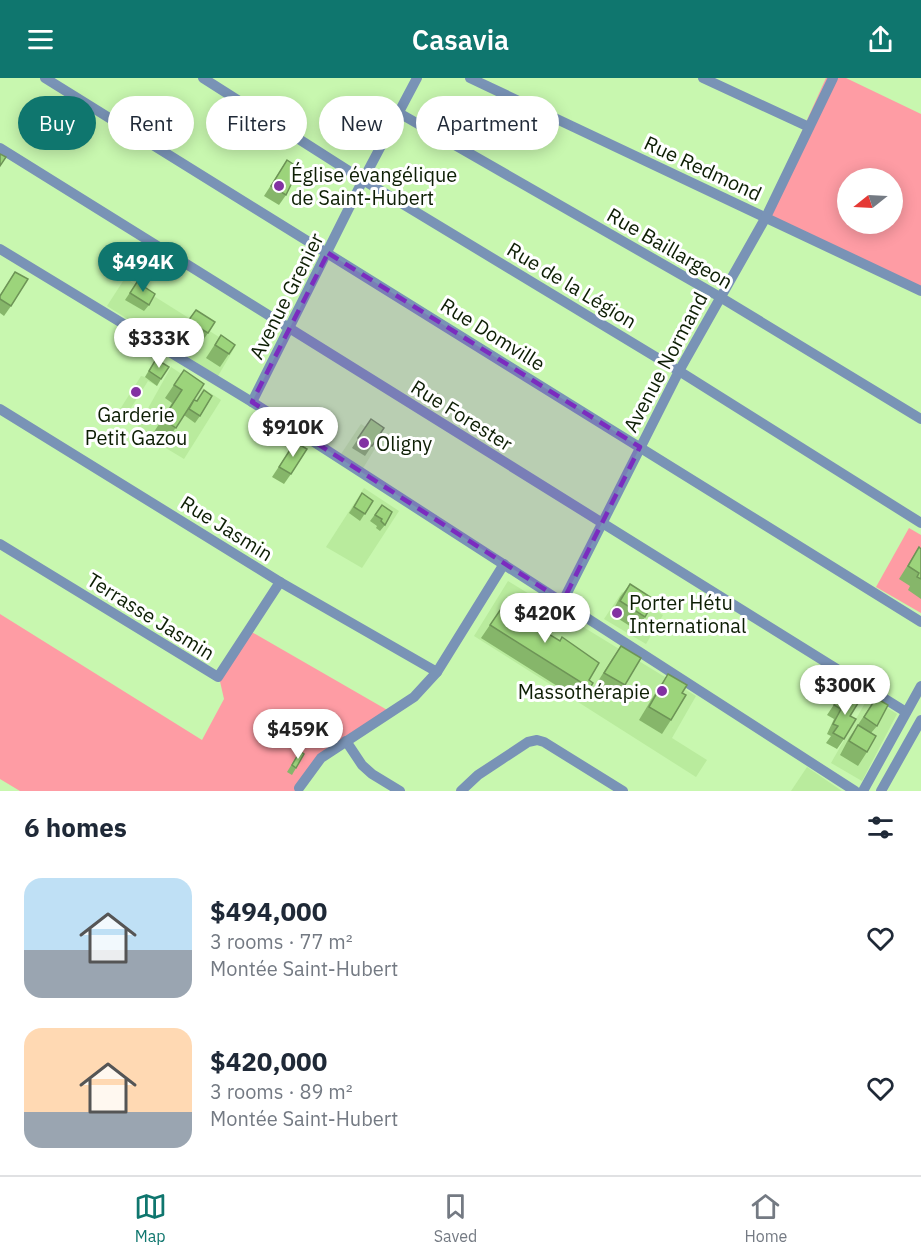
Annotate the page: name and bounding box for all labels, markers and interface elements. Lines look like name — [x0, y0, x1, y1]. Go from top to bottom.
text: Casavia — [412, 22, 509, 57]
icon: menu — [24, 23, 57, 56]
icon: share — [864, 23, 897, 56]
chip: Buy — [18, 96, 96, 150]
chip: Rent — [108, 96, 194, 150]
chip: Filters — [206, 96, 307, 150]
chip: New — [319, 96, 404, 150]
chip: Apartment — [416, 96, 559, 150]
street label: Rue Redmond — [640, 129, 766, 207]
place label: Église évangélique de Saint-Hubert — [291, 161, 457, 211]
north arrow — [837, 168, 903, 234]
map controls — [837, 168, 903, 234]
marker: Église évangélique de Saint-Hubert — [272, 179, 286, 193]
street label: Rue Baillargeon — [602, 201, 738, 295]
street label: Avenue Grenier — [243, 228, 329, 364]
street label: Rue de la Légion — [502, 236, 642, 334]
pin: $494K — [101, 242, 185, 293]
text: $494K — [112, 248, 174, 275]
street label: Avenue Normand — [617, 287, 713, 437]
street label: Rue Domville — [436, 291, 550, 377]
pin: $333K — [117, 318, 201, 369]
text: $333K — [128, 324, 190, 351]
street label: Rue Forester — [406, 373, 518, 457]
marker: Garderie Petit Gazou — [129, 385, 143, 399]
place label: Garderie Petit Gazou — [85, 401, 187, 451]
pin: $910K — [251, 407, 335, 458]
text: $910K — [262, 413, 324, 440]
place label: Oligny — [376, 430, 432, 457]
marker: Oligny — [357, 436, 371, 450]
street label: Rue Jasmin — [176, 489, 278, 567]
street label: Terrasse Jasmin — [82, 566, 220, 666]
place label: Porter Hétu International — [629, 589, 746, 639]
pin: $420K — [503, 593, 587, 644]
text: $420K — [514, 599, 576, 626]
marker: Porter Hétu International — [610, 606, 624, 620]
pin: $300K — [803, 665, 887, 716]
text: $300K — [814, 671, 876, 698]
place label: Massothérapie — [518, 678, 650, 705]
marker: Massothérapie — [655, 684, 669, 698]
pin: $459K — [256, 709, 340, 760]
text: $459K — [267, 715, 329, 742]
text: 6 homes — [24, 810, 127, 844]
icon: filters — [864, 811, 897, 844]
text: $494,000 — [210, 894, 327, 928]
icon: home — [72, 902, 144, 974]
icon: heart — [864, 922, 897, 955]
text: 3 rooms · 77 m² — [210, 928, 353, 955]
text: Montée Saint-Hubert — [210, 955, 398, 982]
text: $420,000 — [210, 1044, 327, 1078]
icon: home — [72, 1052, 144, 1124]
icon: heart — [864, 1072, 897, 1105]
text: 3 rooms · 89 m² — [210, 1078, 353, 1105]
text: Montée Saint-Hubert — [210, 1105, 398, 1132]
tab: Map — [134, 1190, 167, 1246]
tab: Saved — [434, 1190, 477, 1246]
tab: Home — [744, 1190, 787, 1246]

